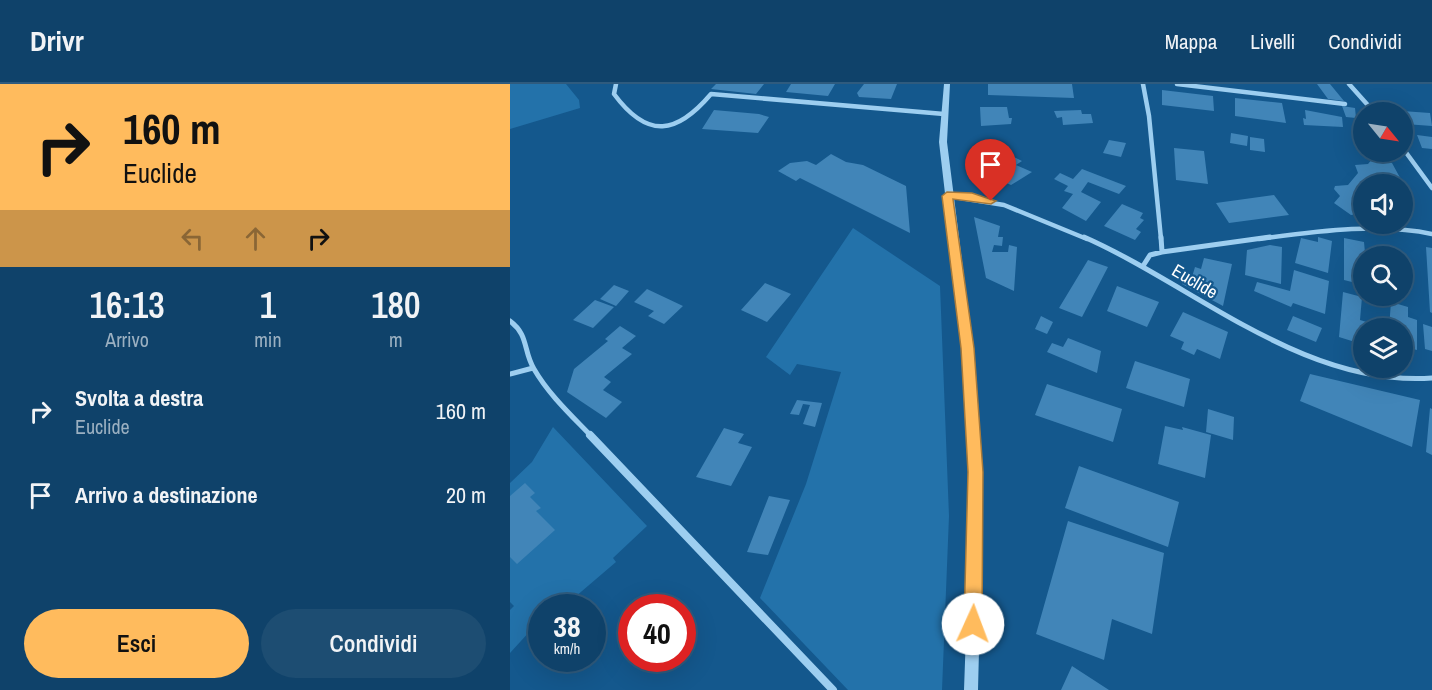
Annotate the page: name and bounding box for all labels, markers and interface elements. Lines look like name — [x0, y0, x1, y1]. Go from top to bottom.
text: Drivr — [30, 22, 84, 60]
text: Mappa — [1165, 27, 1217, 56]
text: Livelli — [1250, 27, 1295, 56]
text: Condividi — [1328, 27, 1402, 56]
text: 160 m — [123, 101, 221, 157]
north arrow — [1353, 102, 1413, 162]
map controls — [1353, 102, 1413, 378]
icon: right — [24, 108, 102, 186]
pin — [965, 139, 1016, 201]
icon: arrive — [974, 148, 1007, 181]
text: Euclide — [123, 155, 197, 191]
button: sound — [1353, 174, 1413, 234]
icon: left — [176, 222, 209, 255]
icon: ahead — [239, 222, 272, 255]
icon: right — [302, 222, 335, 255]
button: search — [1353, 246, 1413, 306]
street label: Euclide — [1167, 258, 1223, 304]
text: 16:13 — [90, 281, 165, 329]
text: 1 — [260, 281, 276, 329]
text: 180 — [371, 281, 420, 329]
button: layers — [1353, 318, 1413, 378]
text: Arrivo — [105, 326, 149, 353]
text: min — [254, 326, 282, 353]
text: m — [389, 326, 403, 353]
text: Svolta a destra — [75, 383, 203, 413]
icon: right — [24, 395, 57, 428]
text: 160 m — [436, 396, 486, 426]
text: Euclide — [75, 413, 130, 440]
icon: arrive — [24, 479, 57, 512]
text: Arrivo a destinazione — [75, 480, 257, 510]
text: 20 m — [446, 480, 486, 510]
position arrow — [941, 592, 1005, 656]
speed limit sign: 40 — [618, 594, 696, 672]
text: 38 — [553, 606, 581, 646]
button: Esci — [24, 609, 249, 678]
button: Condividi — [261, 609, 486, 678]
text: km/h — [554, 638, 580, 659]

